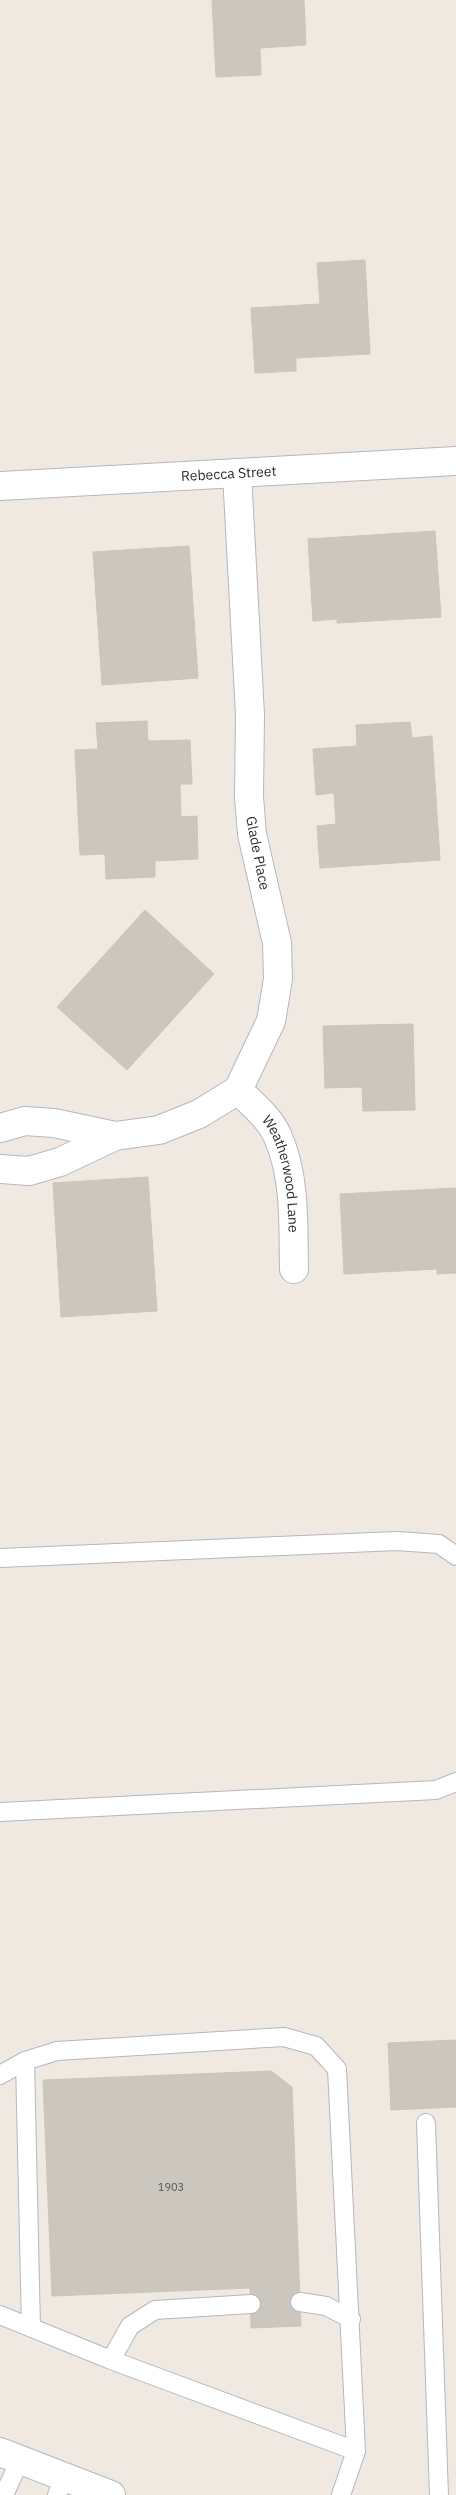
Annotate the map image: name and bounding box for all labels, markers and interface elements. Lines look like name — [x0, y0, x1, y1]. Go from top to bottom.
street label: Rebecca Street — [180, 462, 277, 485]
street label: Glade Place — [242, 815, 274, 892]
street label: Weatherwood Lane — [258, 1112, 303, 1233]
house number: 1903 — [158, 2180, 184, 2194]

